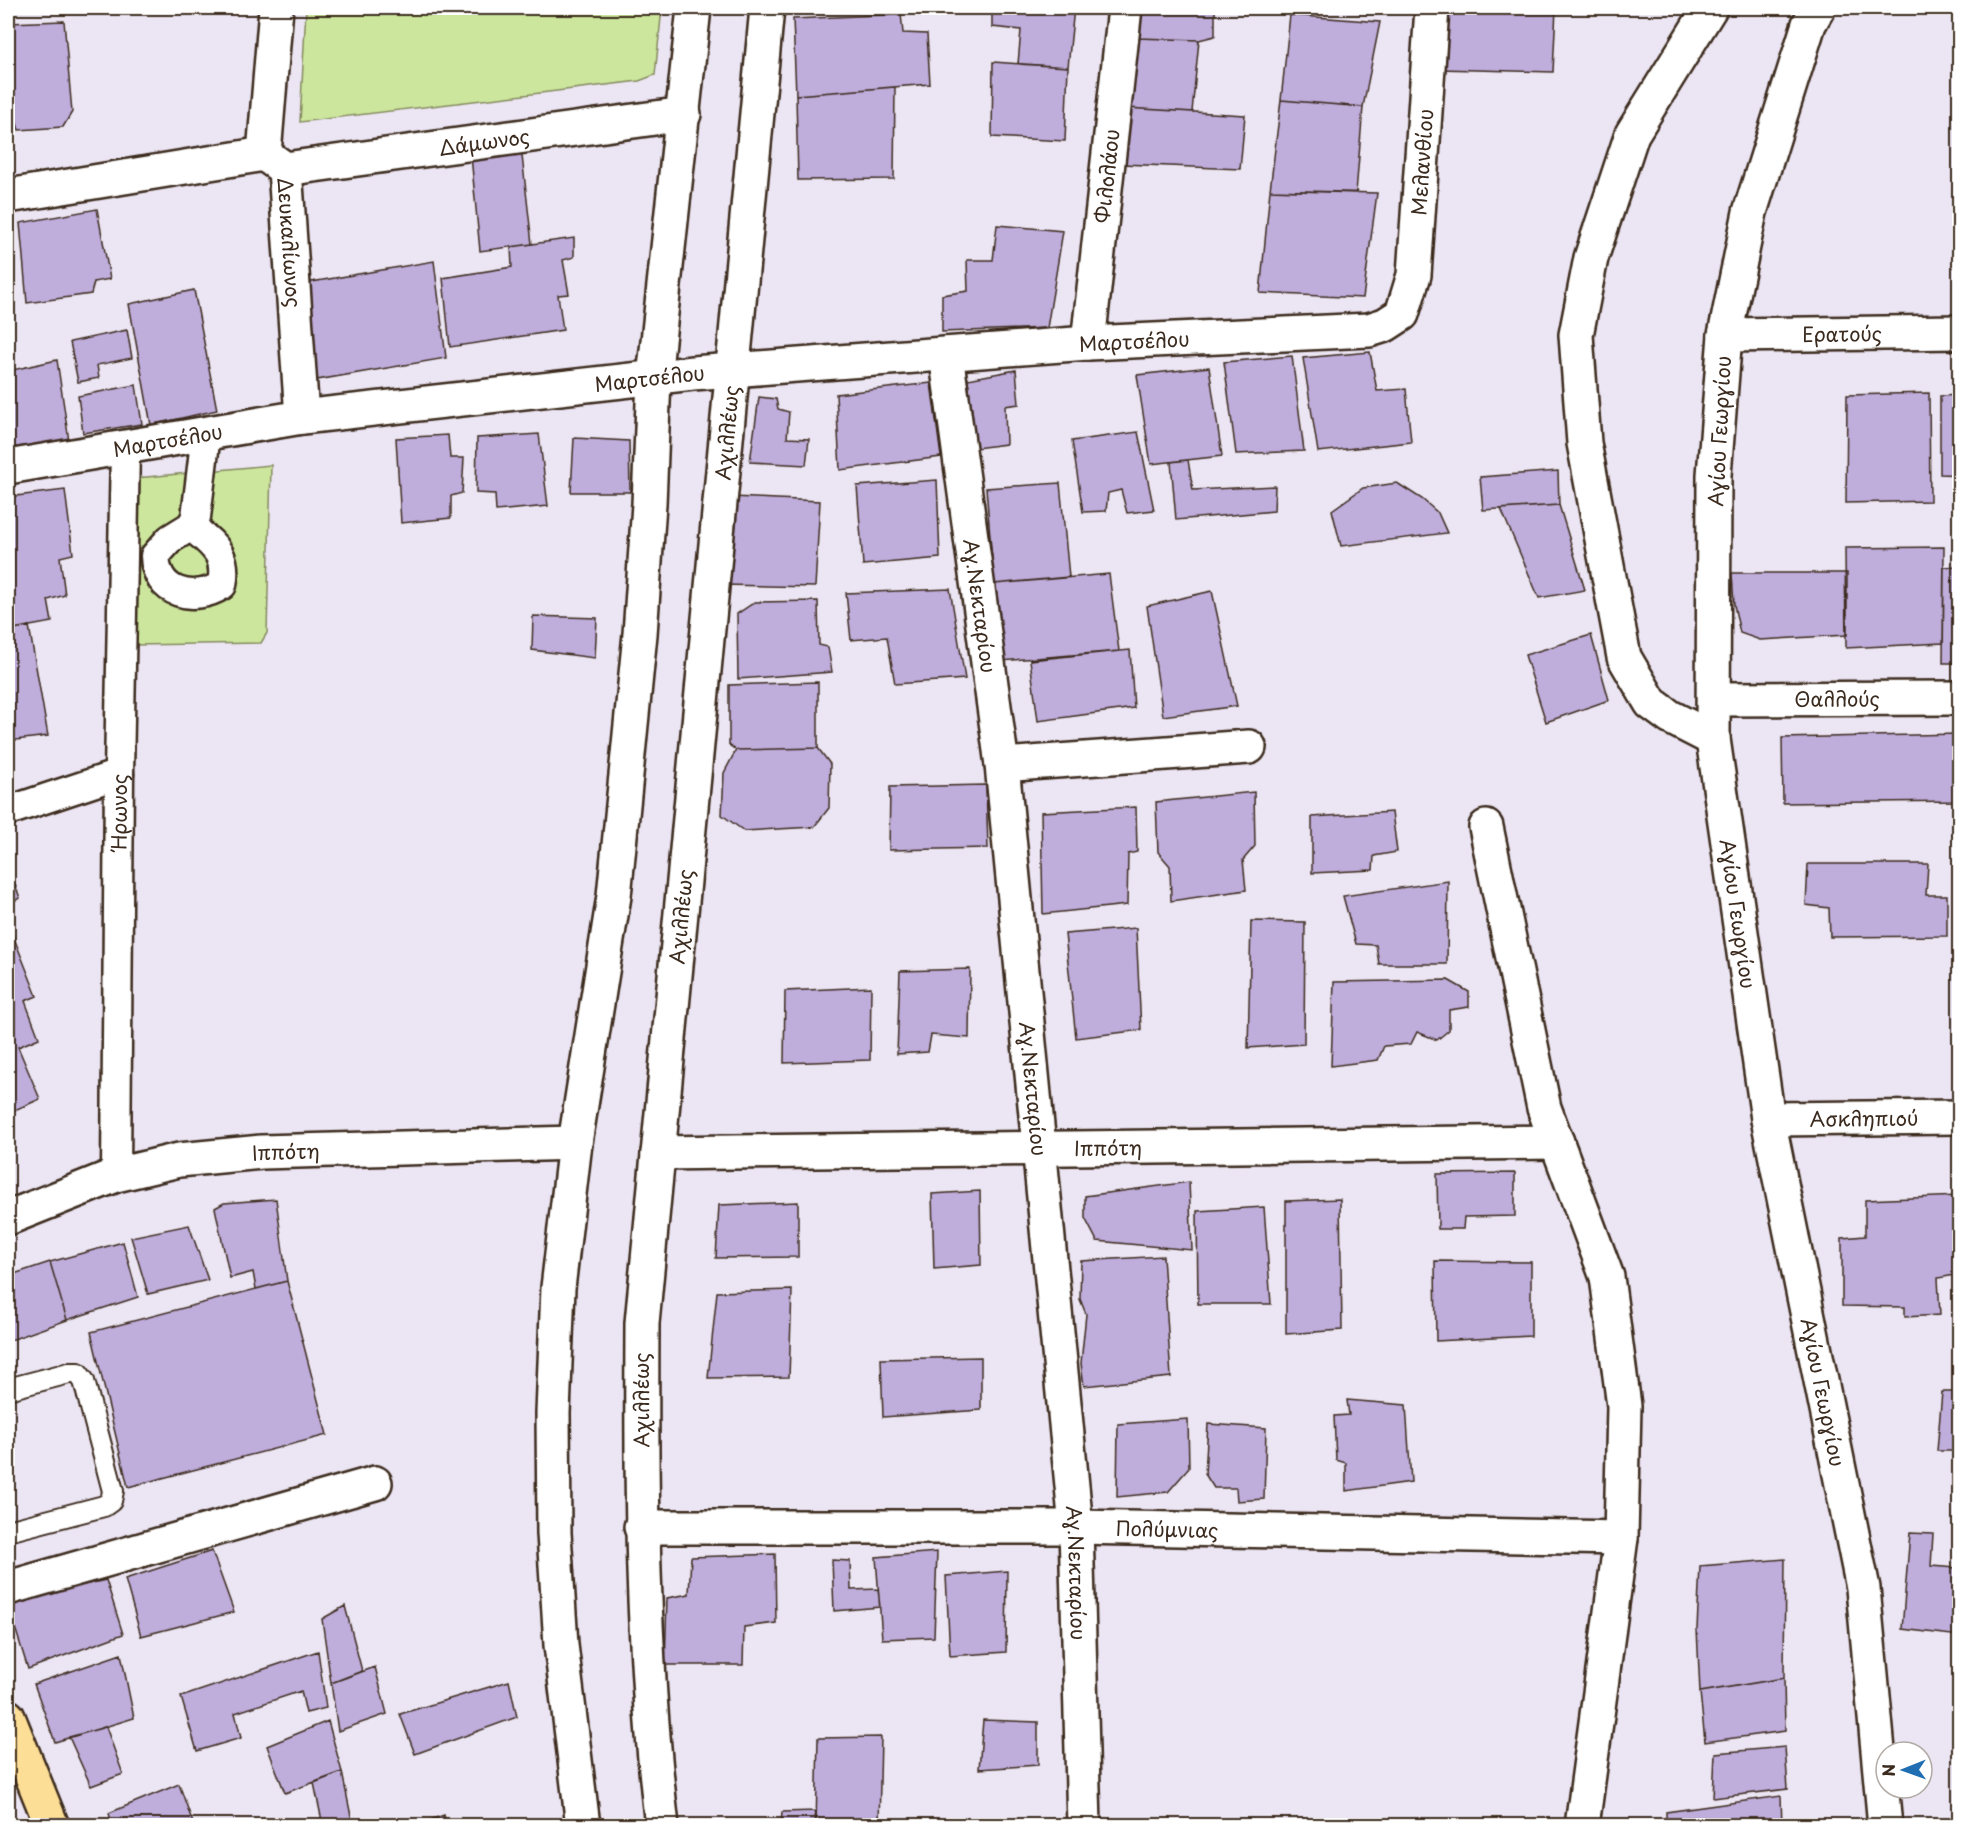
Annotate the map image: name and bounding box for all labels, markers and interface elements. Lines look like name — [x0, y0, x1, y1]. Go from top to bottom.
street label: Μελανθίου — [1403, 108, 1440, 217]
street label: Δάμωνος — [437, 120, 531, 163]
street label: Φιλολάου — [1086, 127, 1127, 225]
street label: Δευκαλίωνος — [271, 177, 309, 308]
street label: Ερατούς — [1802, 318, 1882, 349]
street label: Μαρτσέλου — [1078, 323, 1190, 359]
street label: Αγίου Γεωργίου — [1700, 355, 1738, 507]
street label: Μαρτσέλου — [593, 357, 706, 399]
street label: Αχιλλέως — [707, 384, 746, 481]
street label: Μαρτσέλου — [111, 416, 225, 464]
street label: Αγ.Νεκταρίου — [956, 537, 1004, 675]
street label: Θαλλούς — [1794, 683, 1880, 714]
street label: Ήρωνος — [103, 774, 134, 853]
street label: Αγίου Γεωργίου — [1713, 837, 1764, 991]
street label: Αχιλλέως — [661, 868, 700, 965]
street label: Αγ.Νεκταρίου — [1012, 1020, 1055, 1157]
street label: Ασκληπιού — [1810, 1102, 1918, 1134]
street label: Ιππότη — [1074, 1132, 1142, 1163]
street label: Ιππότη — [250, 1135, 320, 1168]
street label: Αγίου Γεωργίου — [1794, 1315, 1853, 1469]
street label: Αχιλλέως — [626, 1353, 656, 1447]
street label: Αγ.Νεκταρίου — [1059, 1504, 1094, 1641]
street label: Πολύμνιας — [1115, 1513, 1219, 1545]
north arrow — [1874, 1740, 1934, 1800]
text: N — [1876, 1764, 1900, 1777]

